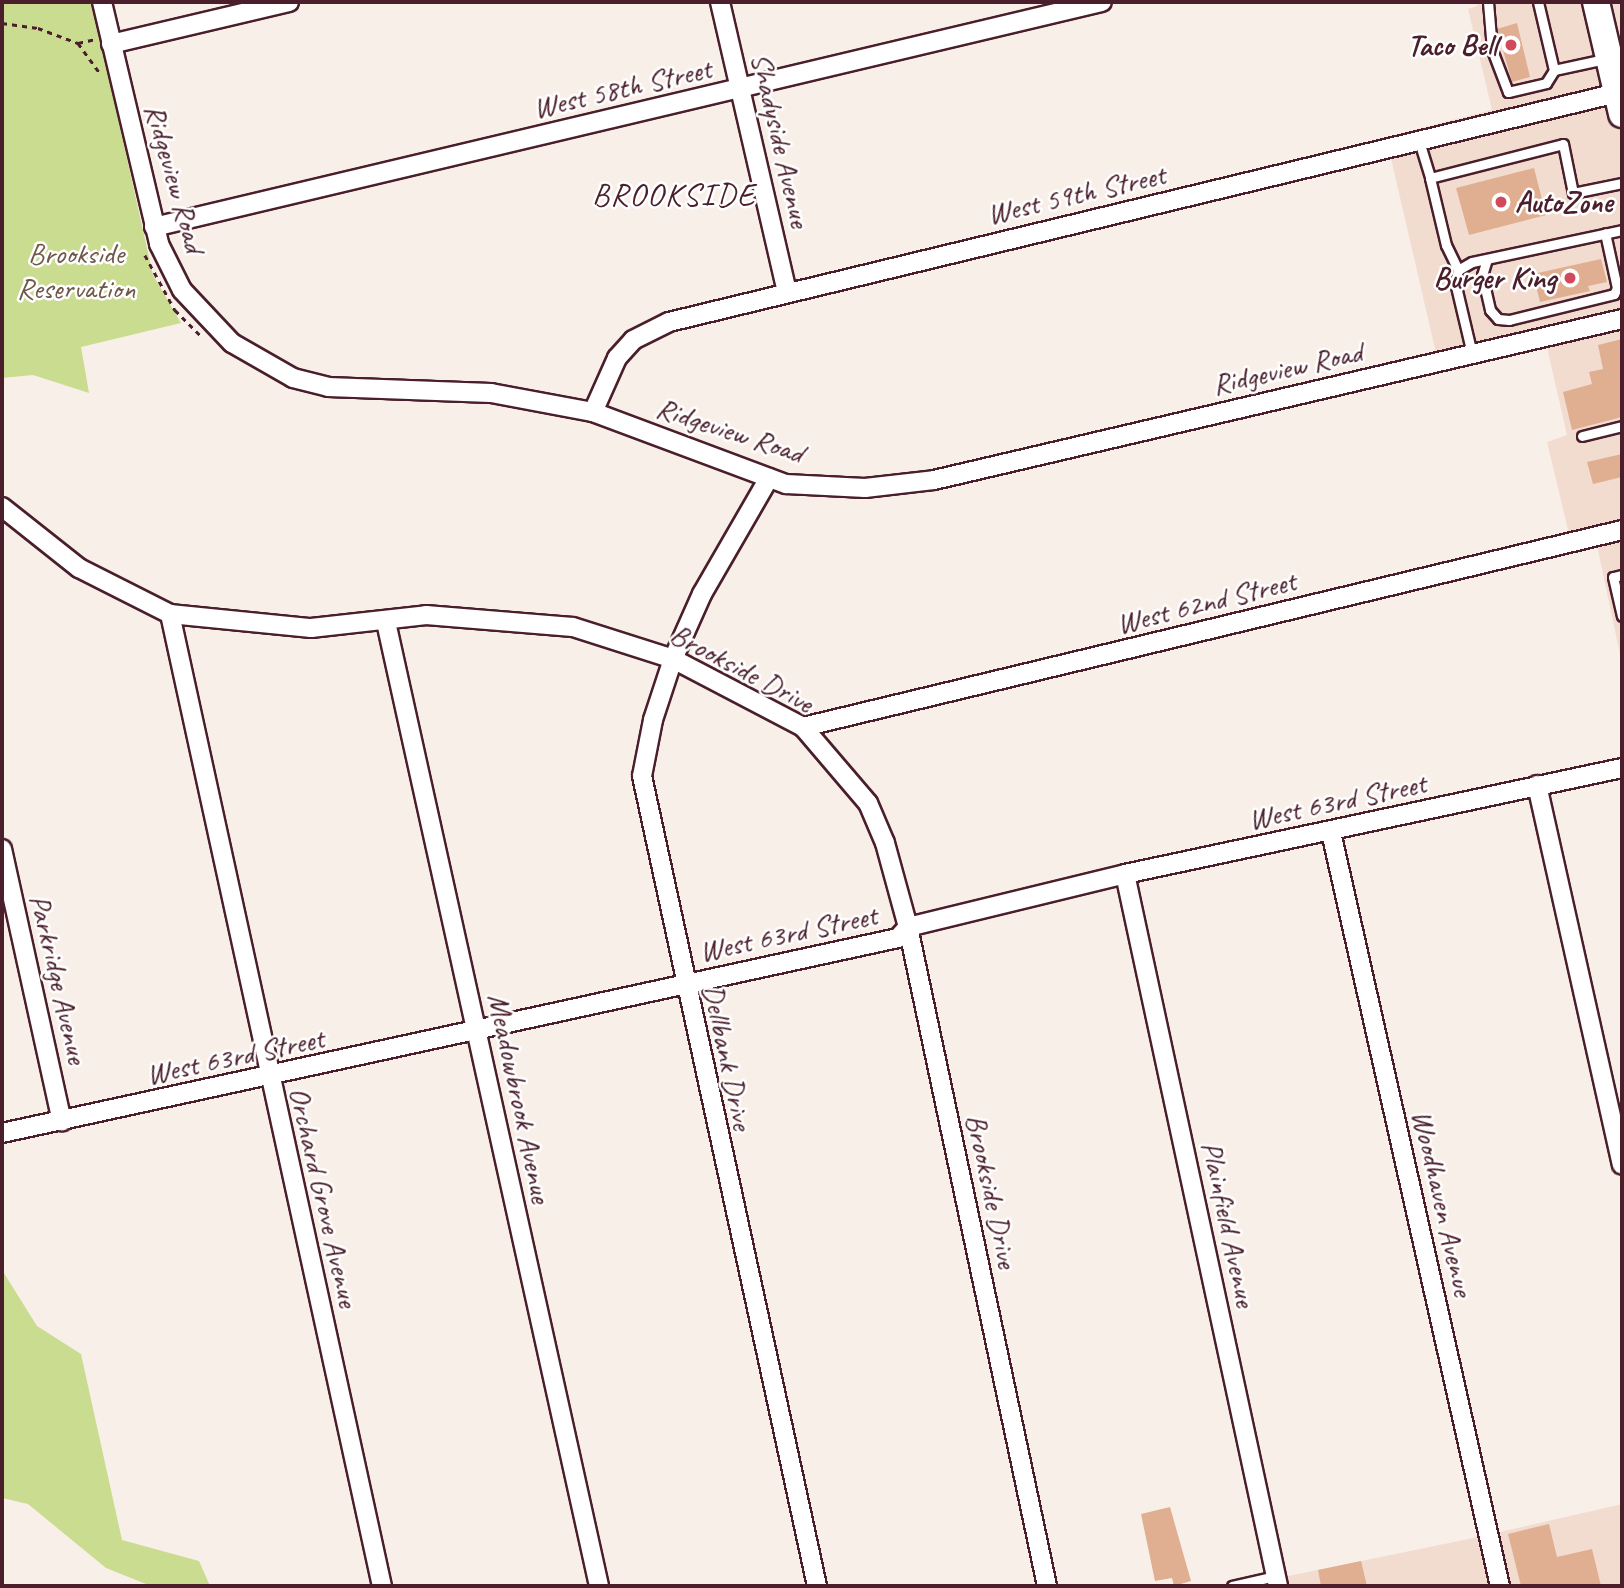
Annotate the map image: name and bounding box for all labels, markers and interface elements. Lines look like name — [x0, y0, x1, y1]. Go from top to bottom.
place label: Taco Bell — [1407, 27, 1497, 63]
marker: Taco Bell — [1503, 37, 1519, 53]
street label: Shadyside Avenue — [743, 49, 819, 231]
street label: West 58th Street — [529, 50, 715, 126]
street label: Ridgeview Road — [137, 100, 213, 256]
street label: West 59th Street — [983, 156, 1169, 232]
district label: BROOKSIDE — [594, 176, 754, 214]
place label: AutoZone — [1515, 184, 1612, 220]
marker: AutoZone — [1493, 194, 1509, 210]
park label: Brookside Reservation — [17, 235, 135, 306]
place label: Burger King — [1433, 260, 1556, 296]
marker: Burger King — [1562, 270, 1578, 286]
street label: Ridgeview Road — [1209, 333, 1365, 403]
street label: Ridgeview Road — [652, 389, 808, 471]
street label: West 62nd Street — [1112, 562, 1300, 642]
street label: Brookside Drive — [664, 615, 820, 721]
street label: West 63rd Street — [1245, 765, 1429, 837]
street label: Parkridge Avenue — [22, 891, 96, 1067]
street label: West 63rd Street — [696, 897, 880, 969]
street label: Dellbank Drive — [695, 981, 761, 1133]
street label: Meadowbrook Avenue — [480, 990, 560, 1206]
street label: West 63rd Street — [143, 1020, 327, 1092]
street label: Orchard Grove Avenue — [281, 1083, 367, 1311]
street label: Woodhaven Avenue — [1404, 1106, 1482, 1300]
street label: Brookside Drive — [958, 1110, 1026, 1272]
street label: Plainfield Avenue — [1194, 1138, 1264, 1310]

